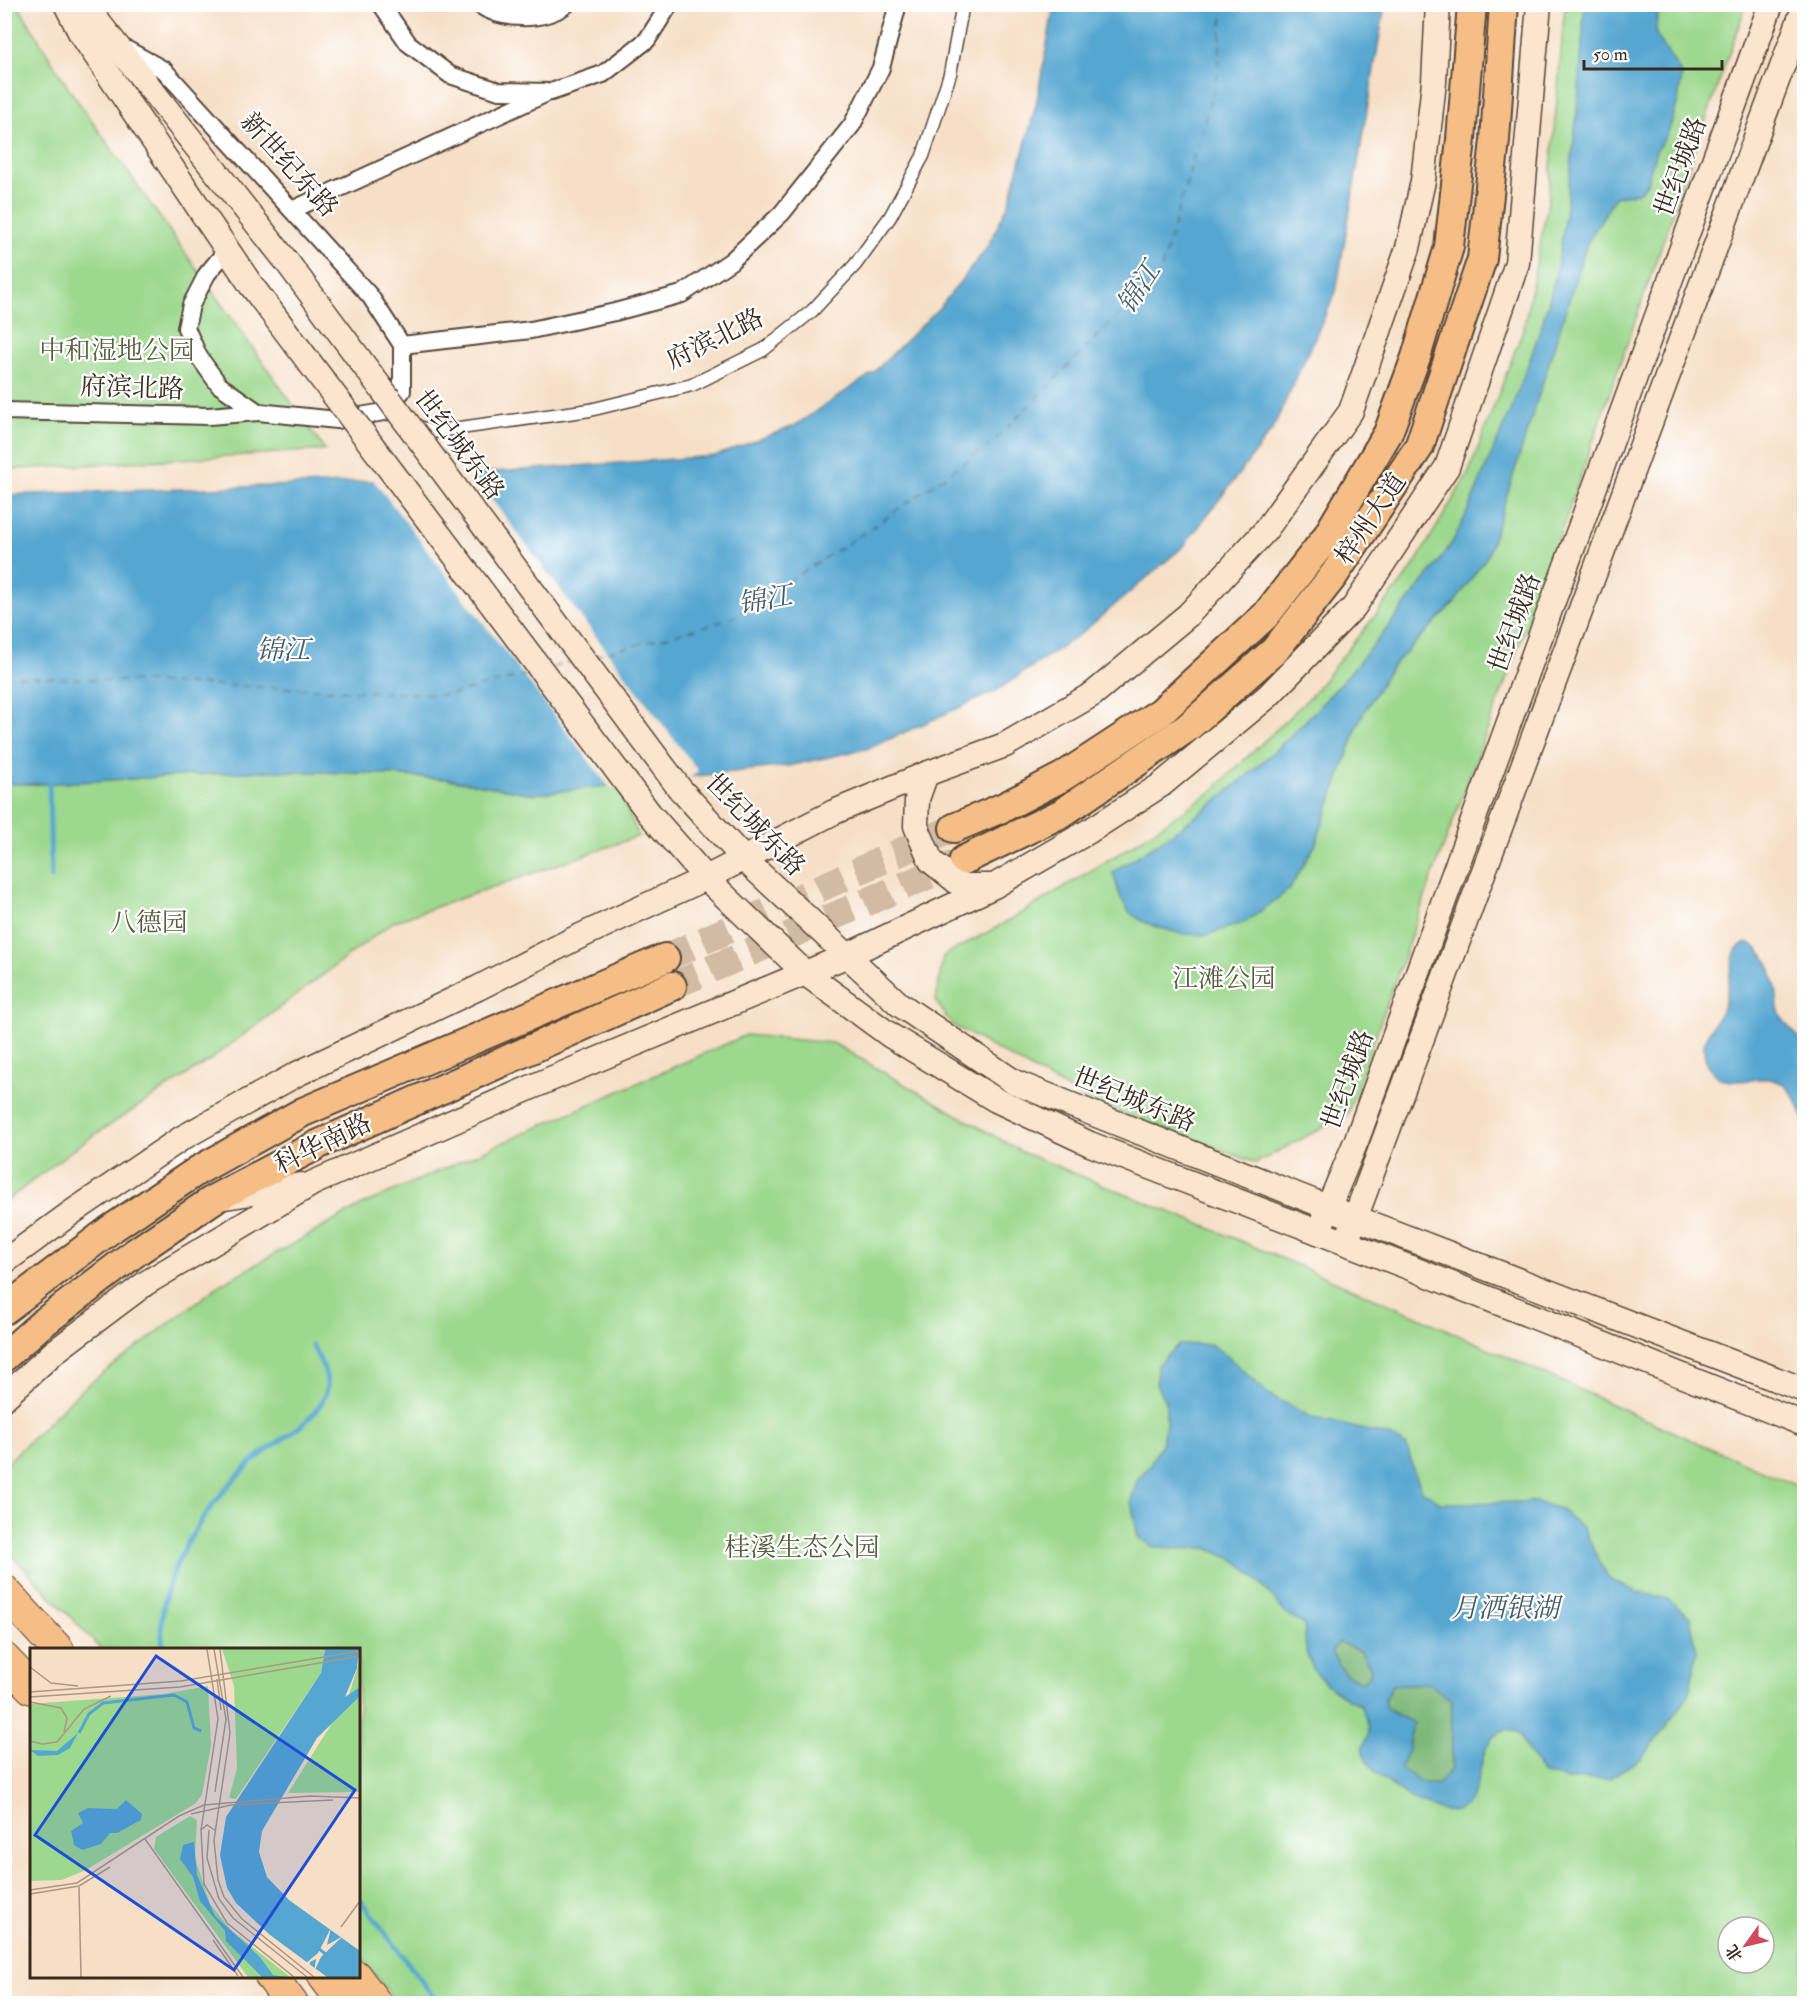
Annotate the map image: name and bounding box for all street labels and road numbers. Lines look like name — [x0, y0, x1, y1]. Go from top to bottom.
street label: 新世纪东路 — [234, 106, 344, 224]
street label: 世纪城路 — [1648, 113, 1714, 221]
street label: 府滨北路 — [661, 302, 769, 376]
street label: 府滨北路 — [79, 370, 185, 406]
street label: 世纪城东路 — [407, 383, 511, 507]
street label: 梓州大道 — [1329, 467, 1413, 571]
street label: 世纪城路 — [1482, 569, 1548, 677]
street label: 世纪城东路 — [698, 767, 812, 883]
street label: 世纪城路 — [1315, 1026, 1381, 1134]
street label: 世纪城东路 — [1068, 1061, 1200, 1139]
street label: 科华南路 — [269, 1107, 377, 1181]

